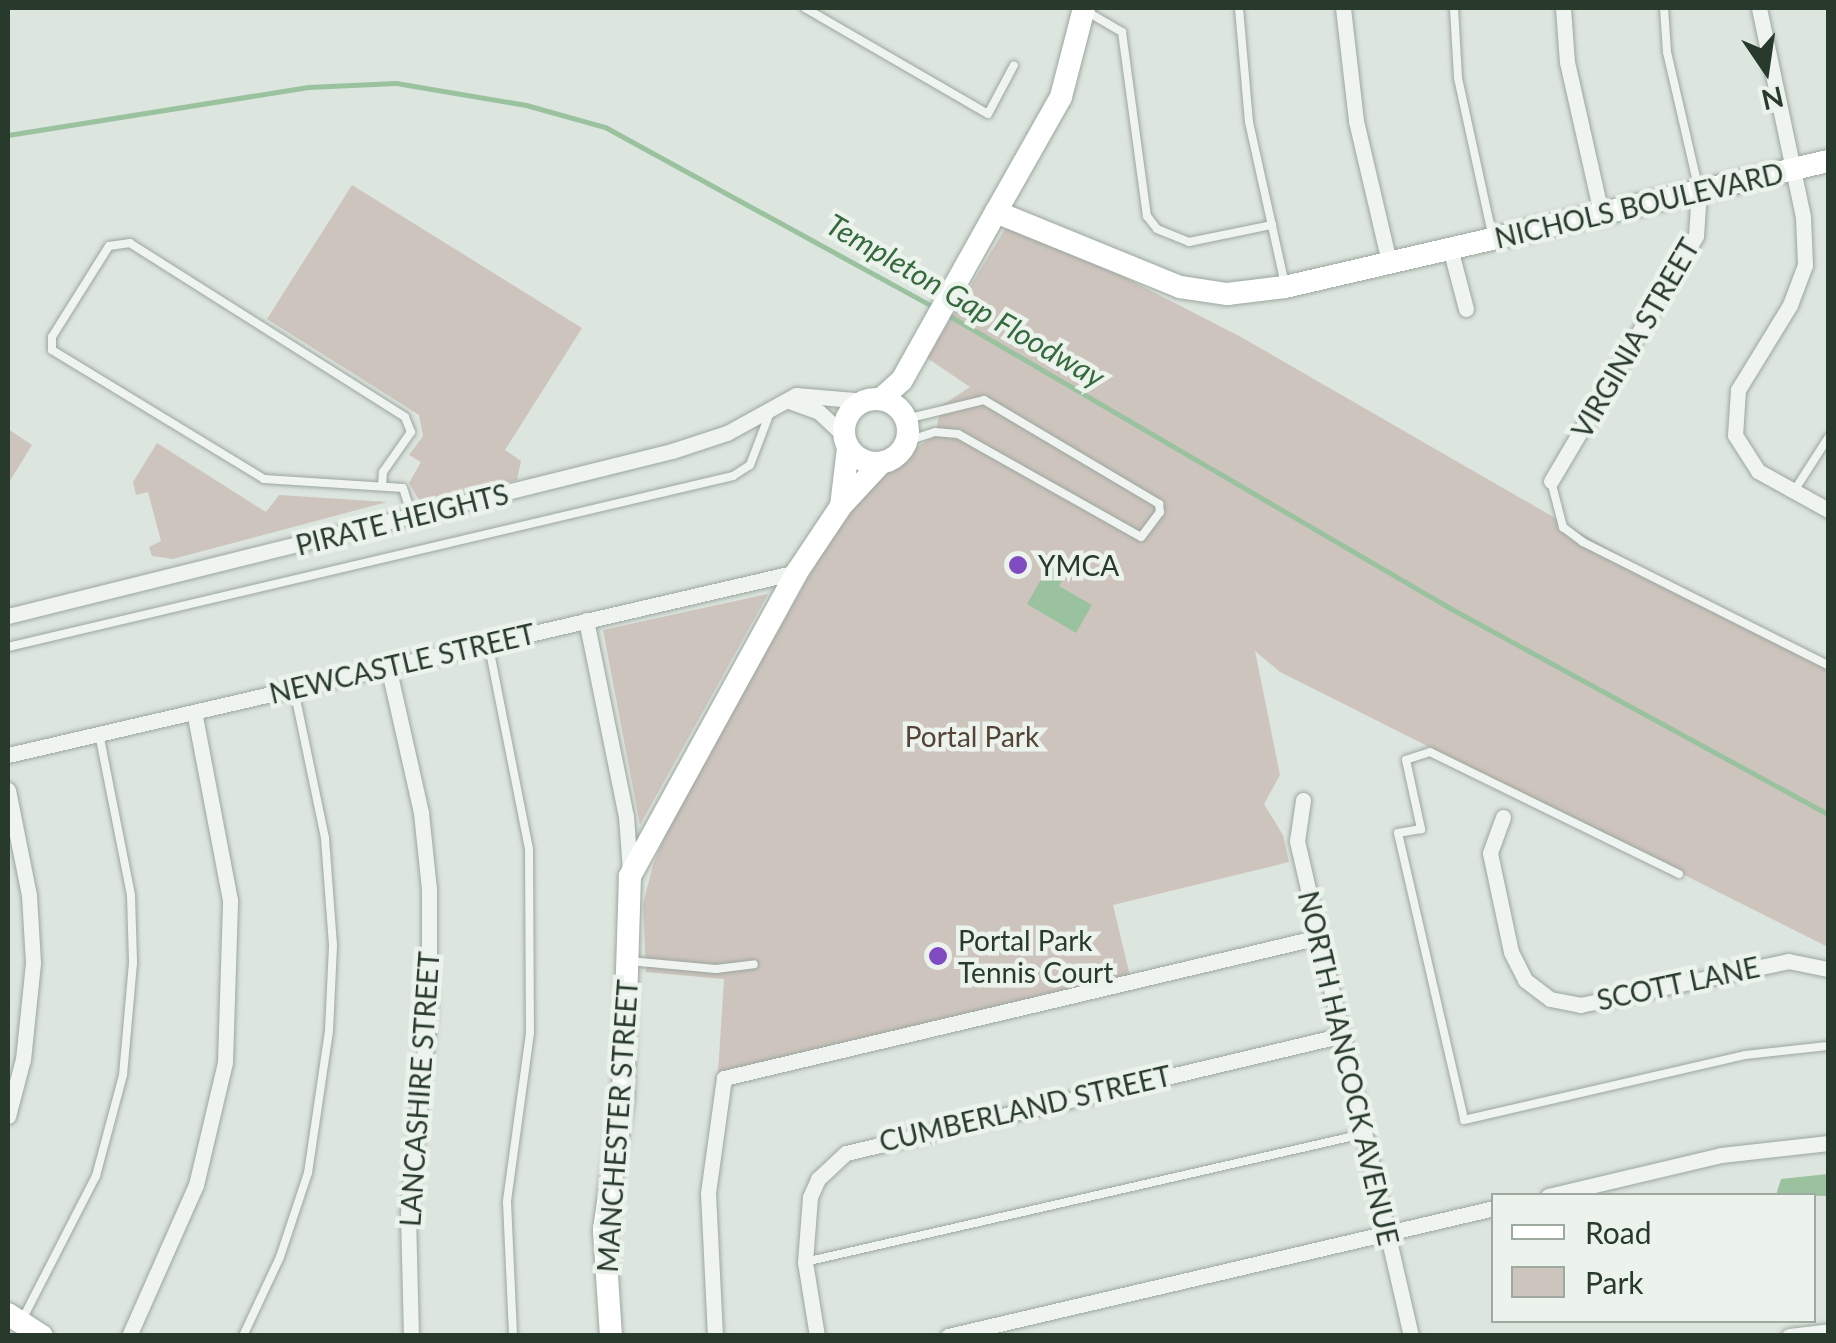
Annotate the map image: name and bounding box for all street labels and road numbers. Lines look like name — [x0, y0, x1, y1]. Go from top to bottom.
street label: NICHOLS BOULEVARD — [1491, 155, 1787, 255]
street label: VIRGINIA STREET — [1564, 232, 1706, 444]
street label: PIRATE HEIGHTS — [292, 476, 512, 562]
street label: NEWCASTLE STREET — [266, 616, 538, 710]
street label: NORTH HANCOCK AVENUE — [1292, 887, 1406, 1249]
street label: SCOTT LANE — [1593, 949, 1763, 1017]
street label: LANCASHIRE STREET — [393, 950, 445, 1228]
street label: MANCHESTER STREET — [590, 979, 644, 1273]
street label: CUMBERLAND STREET — [876, 1058, 1174, 1158]

